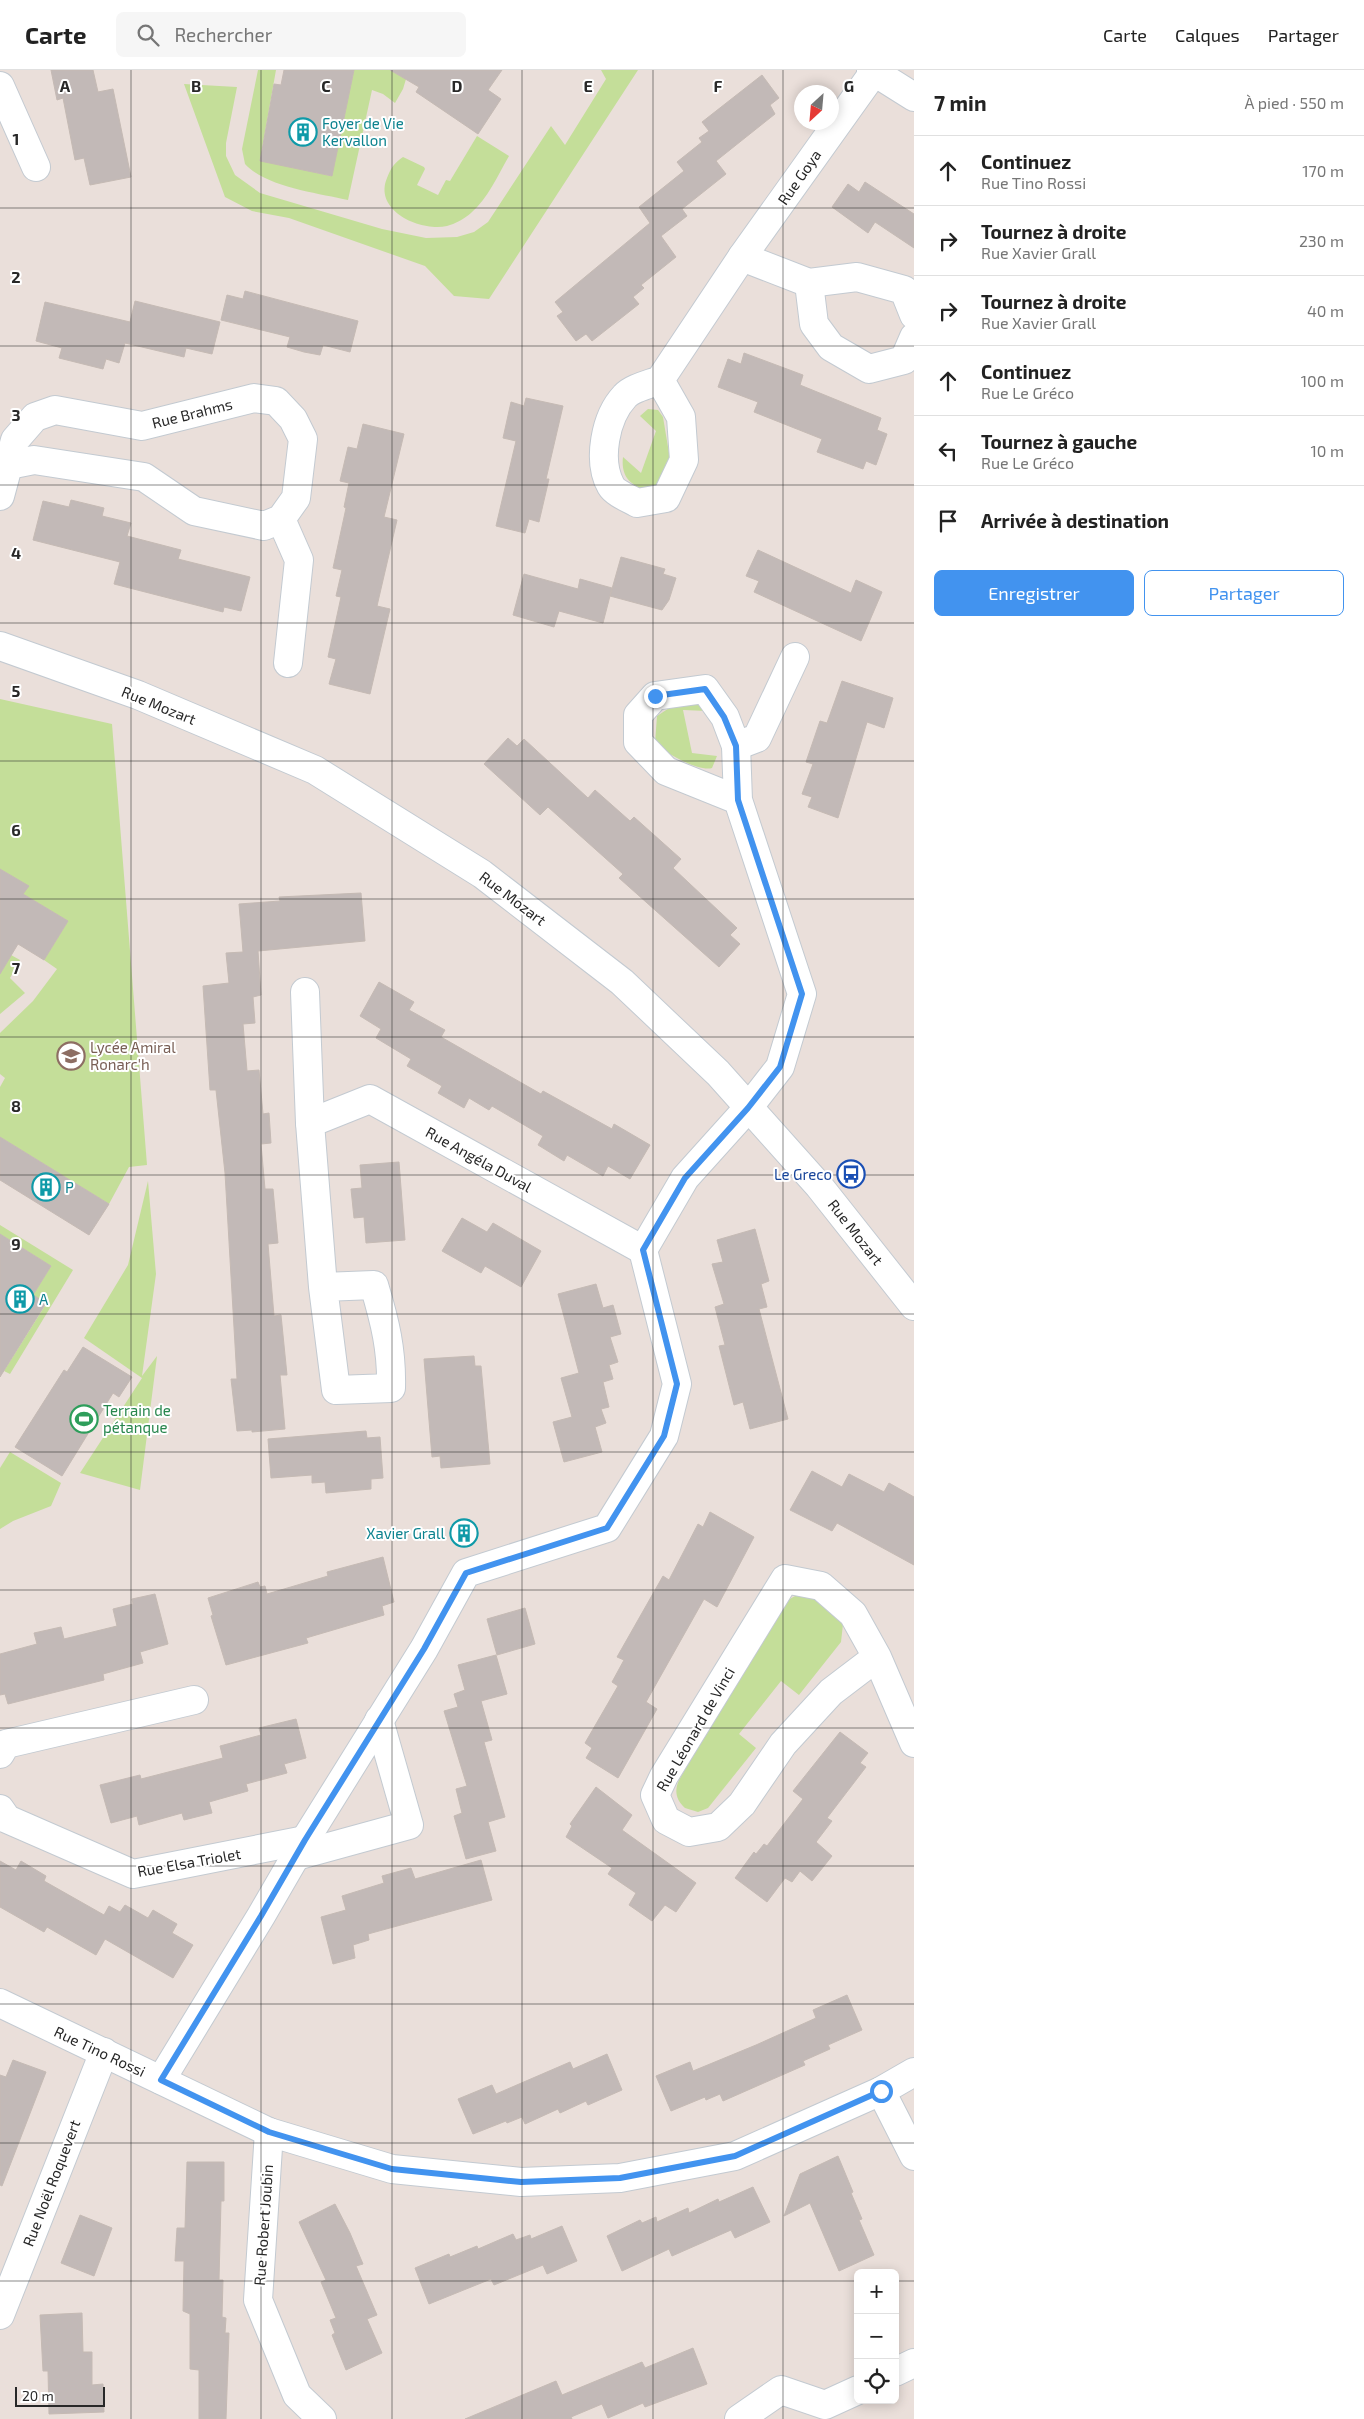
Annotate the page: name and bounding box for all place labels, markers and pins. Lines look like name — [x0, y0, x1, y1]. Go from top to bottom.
place label: Foyer de Vie Kervallon — [322, 114, 404, 149]
building icon: Foyer de Vie Kervallon — [288, 117, 318, 147]
place label: Lycée Amiral Ronarc'h — [90, 1038, 176, 1073]
school or university icon: Lycée Amiral Ronarc'h — [56, 1041, 86, 1071]
bus stop icon: Le Greco — [836, 1159, 866, 1189]
place label: Le Greco — [774, 1165, 832, 1183]
building icon: P — [31, 1172, 61, 1202]
place label: P — [65, 1178, 74, 1196]
building icon: A — [5, 1284, 35, 1314]
place label: A — [39, 1290, 49, 1308]
place label: Terrain de pétanque — [103, 1401, 171, 1436]
sports icon: Terrain de pétanque — [69, 1404, 99, 1434]
building icon: Xavier Grall — [449, 1518, 479, 1548]
place label: Xavier Grall — [366, 1524, 446, 1542]

